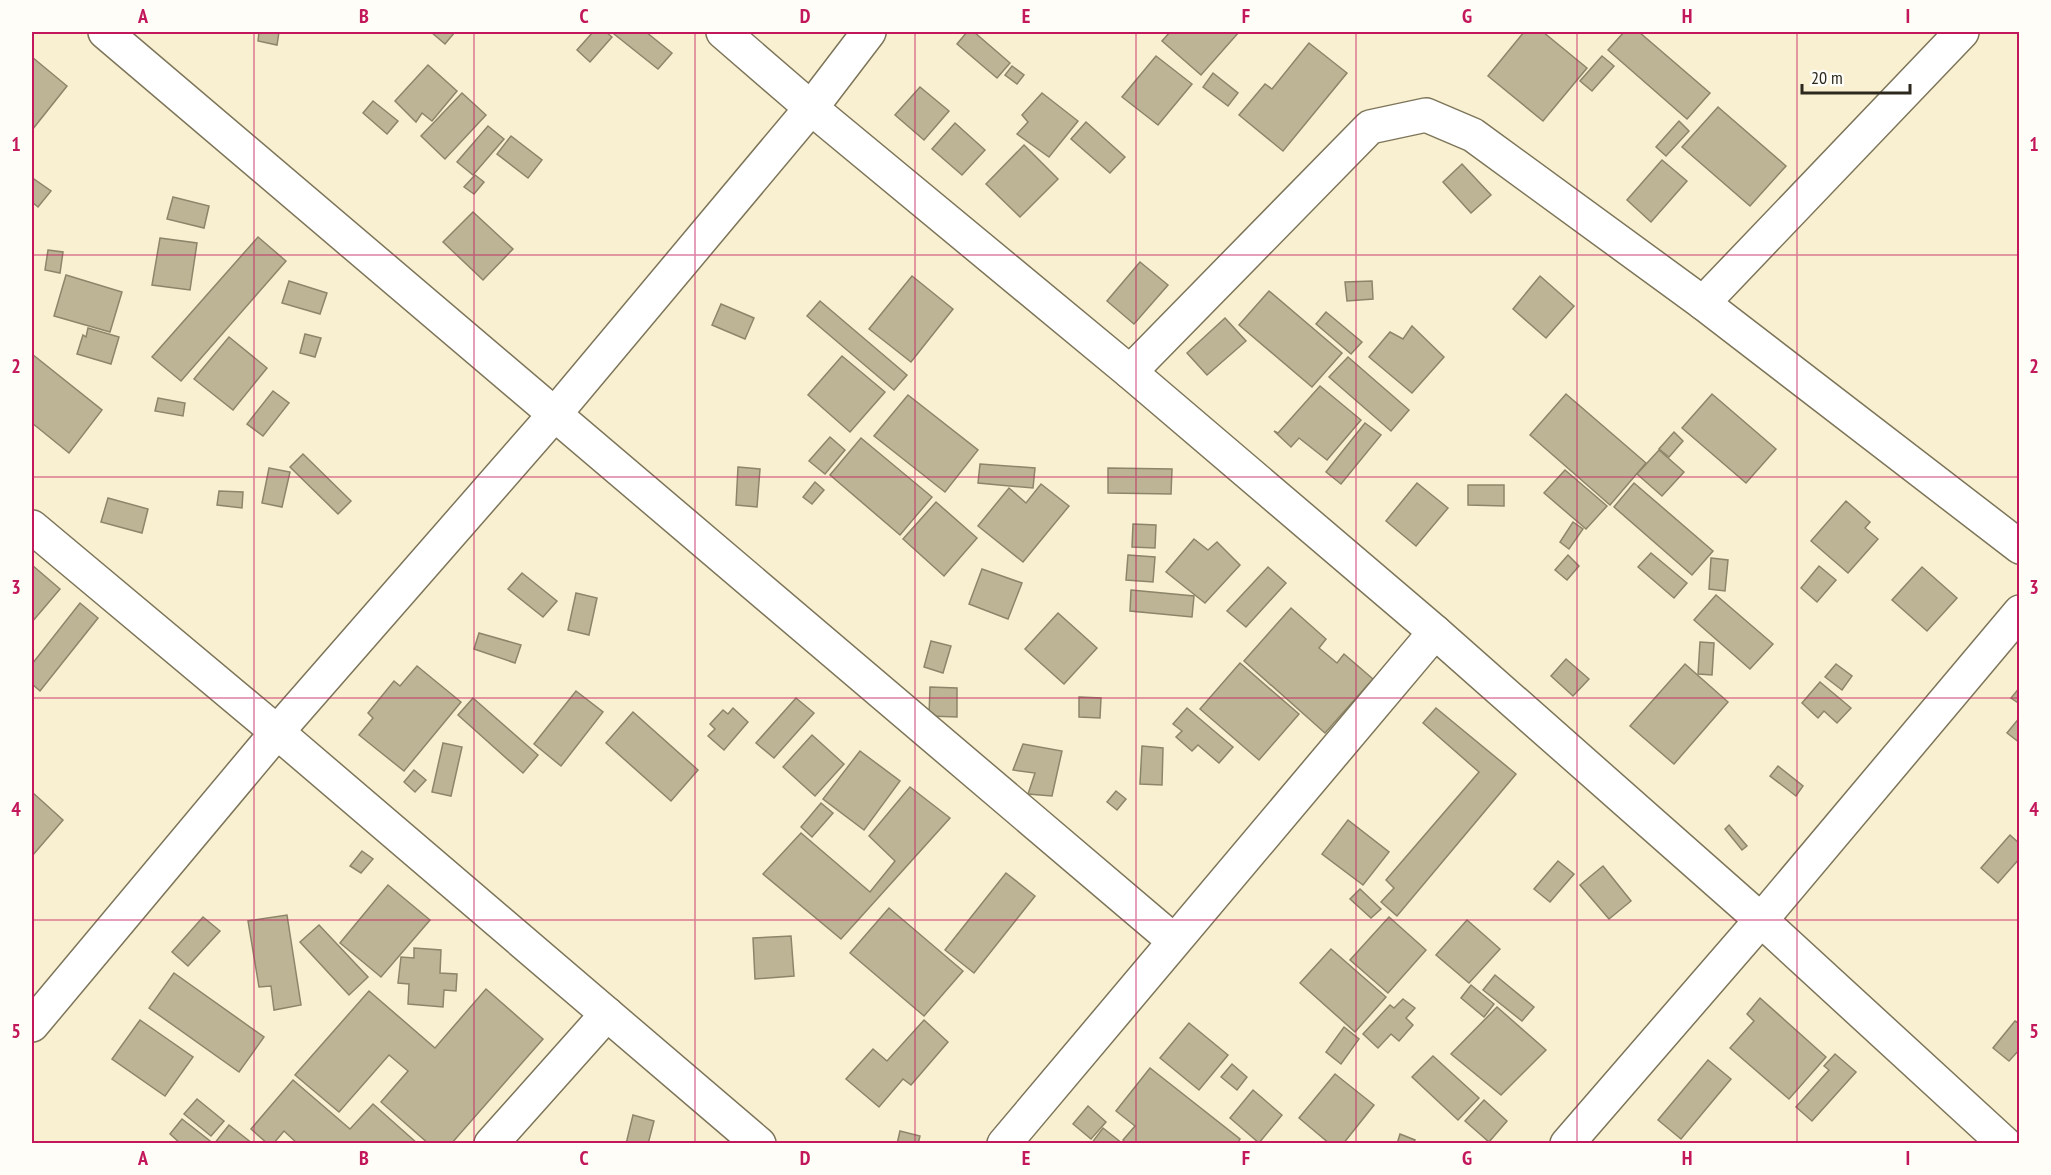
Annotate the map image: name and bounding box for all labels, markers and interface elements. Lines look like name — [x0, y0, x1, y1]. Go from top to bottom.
text: A — [137, 3, 149, 29]
text: B — [359, 3, 369, 29]
text: C — [579, 3, 589, 29]
text: D — [800, 3, 811, 29]
text: E — [1022, 3, 1030, 29]
text: F — [1242, 3, 1250, 29]
text: G — [1462, 3, 1472, 29]
text: H — [1682, 3, 1692, 29]
text: I — [1906, 3, 1910, 29]
scale bar — [1802, 57, 1910, 95]
text: 20 m — [1811, 66, 1843, 89]
text: 1 — [11, 131, 21, 157]
text: 1 — [2029, 131, 2039, 157]
text: 2 — [11, 353, 21, 379]
text: 2 — [2029, 353, 2039, 379]
text: 3 — [11, 574, 21, 600]
text: 3 — [2029, 574, 2039, 600]
text: 4 — [11, 796, 21, 822]
text: 4 — [2029, 796, 2039, 822]
text: 5 — [11, 1018, 21, 1044]
text: 5 — [2029, 1018, 2039, 1044]
text: A — [137, 1145, 149, 1171]
text: B — [359, 1145, 369, 1171]
text: C — [579, 1145, 589, 1171]
text: D — [800, 1145, 811, 1171]
text: E — [1022, 1145, 1030, 1171]
text: F — [1242, 1145, 1250, 1171]
text: G — [1462, 1145, 1472, 1171]
text: H — [1682, 1145, 1692, 1171]
text: I — [1906, 1145, 1910, 1171]

